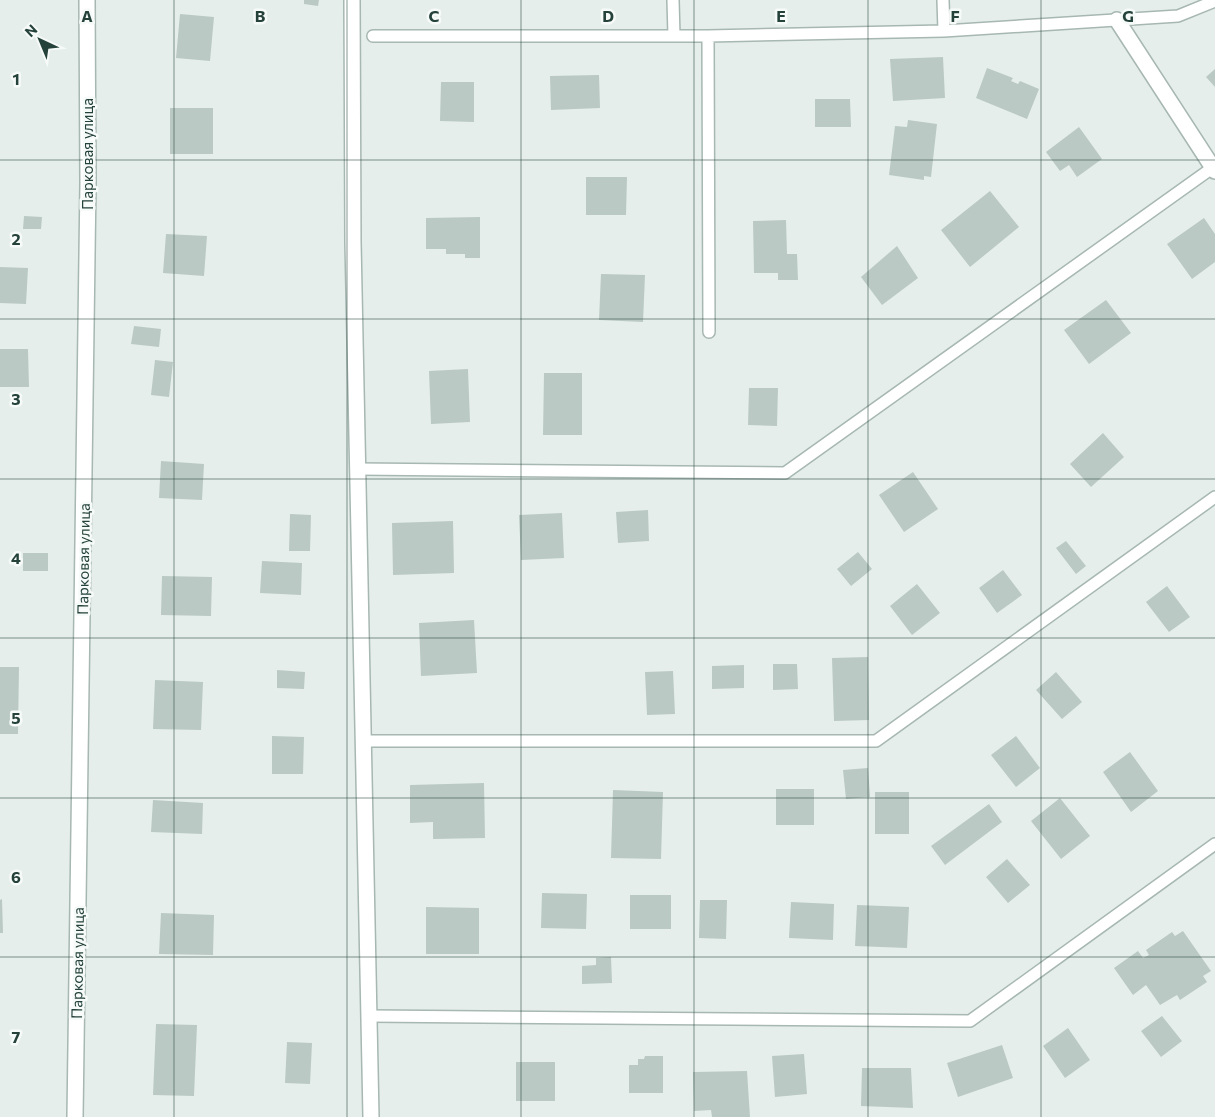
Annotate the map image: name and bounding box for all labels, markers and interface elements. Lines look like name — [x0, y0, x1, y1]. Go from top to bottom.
text: A — [81, 6, 93, 25]
text: B — [255, 6, 266, 25]
text: C — [429, 6, 440, 25]
text: D — [602, 6, 614, 25]
text: E — [776, 6, 786, 25]
text: F — [950, 6, 960, 25]
text: G — [1122, 6, 1134, 25]
north arrow — [15, 15, 65, 65]
text: N — [21, 21, 40, 40]
text: 1 — [12, 69, 20, 88]
street label: Парковая улица — [78, 98, 96, 210]
text: 2 — [11, 229, 21, 248]
text: 3 — [11, 389, 21, 408]
street label: Парковая улица — [73, 503, 93, 615]
text: 4 — [11, 548, 21, 567]
text: 5 — [11, 708, 21, 727]
text: 6 — [11, 867, 21, 886]
street label: Парковая улица — [67, 907, 87, 1019]
text: 7 — [12, 1027, 21, 1046]

